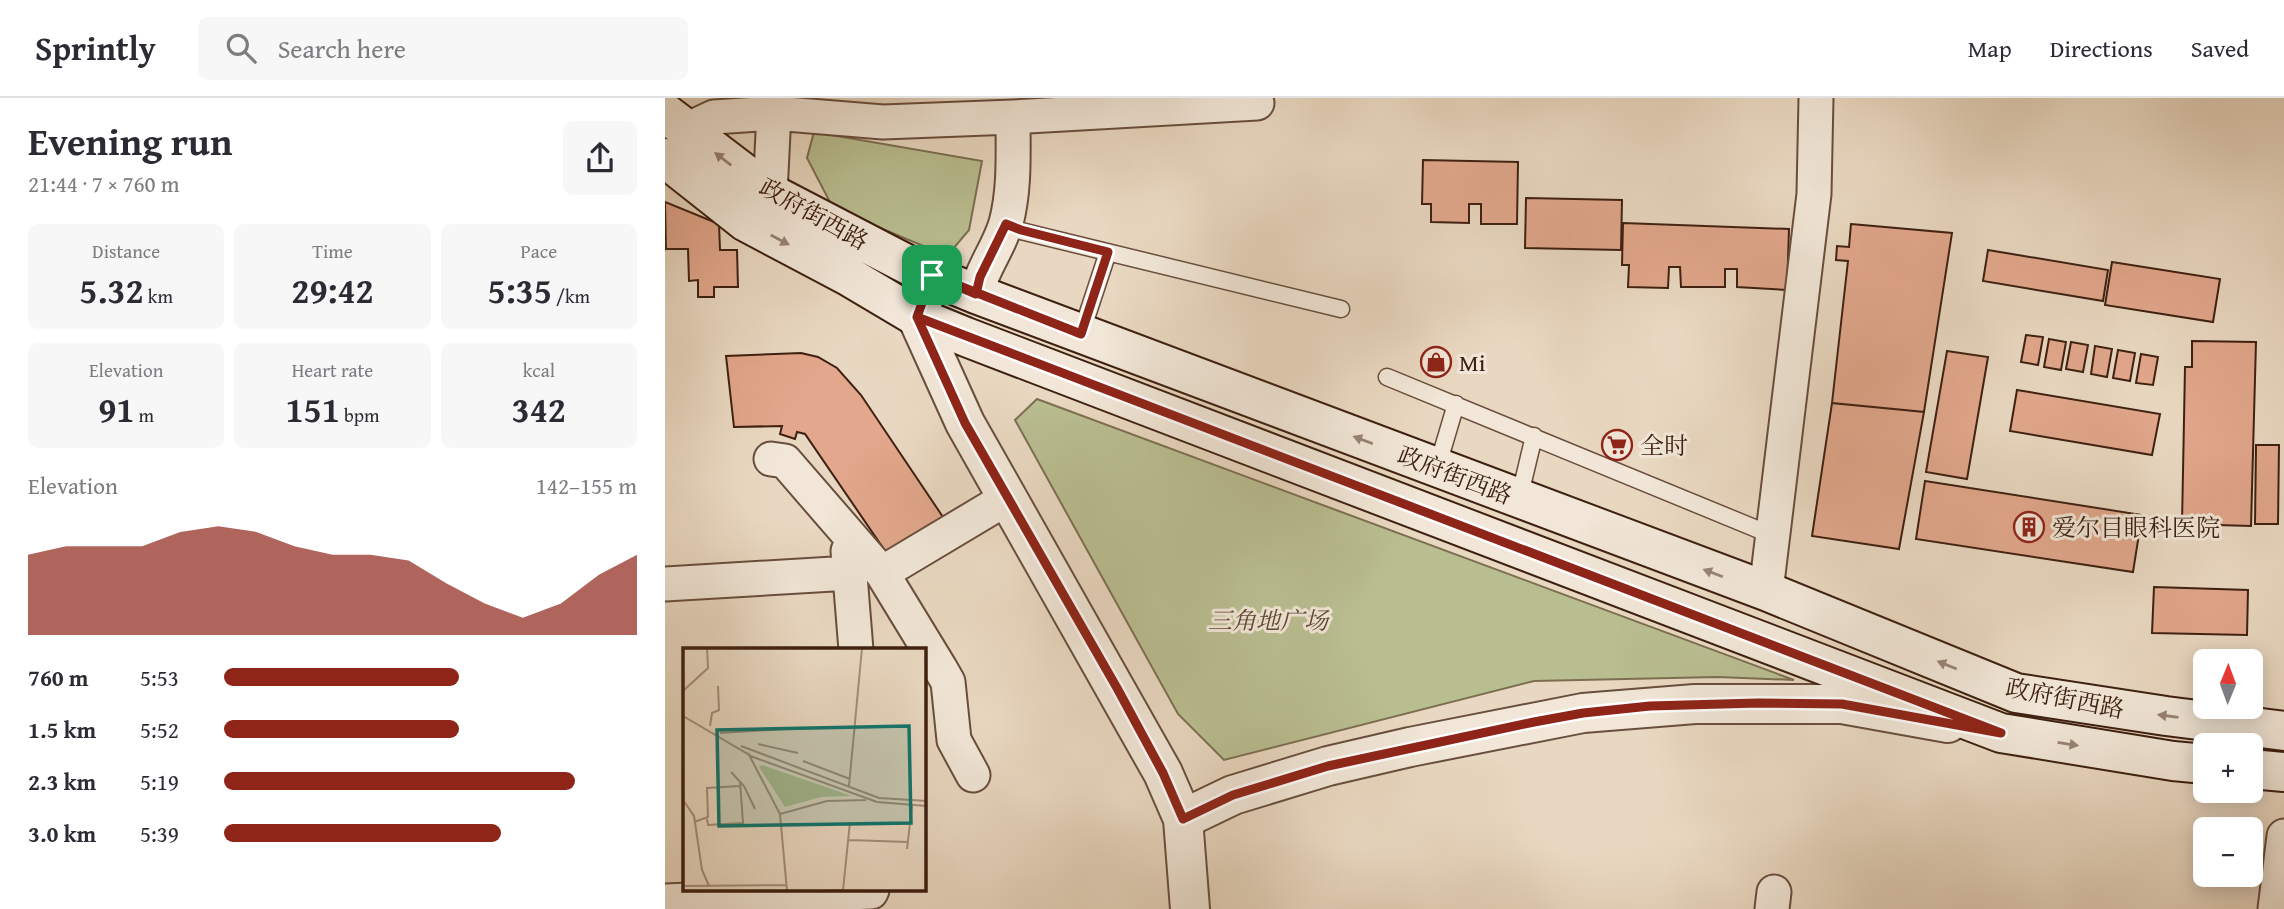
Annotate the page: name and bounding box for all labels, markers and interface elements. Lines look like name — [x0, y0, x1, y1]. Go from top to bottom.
search box — [198, 17, 688, 80]
text: Sprintly — [35, 24, 156, 72]
icon: search — [222, 29, 260, 67]
text: Search here — [278, 29, 406, 68]
text: Map — [1968, 31, 2012, 66]
text: Directions — [2050, 31, 2153, 66]
text: Saved — [2191, 31, 2249, 66]
text: Evening run — [28, 113, 232, 169]
button: share — [563, 121, 637, 195]
one-way arrow — [714, 152, 732, 167]
text: 21:44 · 7 × 760 m — [28, 167, 180, 200]
street label: 政府街西路 — [753, 170, 875, 258]
one-way arrow — [770, 235, 790, 246]
text: Distance — [92, 237, 160, 265]
text: Time — [312, 237, 353, 265]
text: Pace — [521, 237, 557, 265]
pin — [902, 245, 962, 305]
icon: arrive — [913, 256, 951, 294]
text: 5.32 — [79, 265, 144, 316]
text: 29:42 — [291, 265, 374, 316]
text: 5:35 — [488, 265, 552, 316]
text: km — [144, 282, 173, 310]
text: /km — [552, 282, 590, 310]
shop icon: Mi — [1419, 345, 1453, 379]
place label: Mi — [1459, 345, 1486, 380]
text: Elevation — [89, 356, 163, 384]
text: Heart rate — [292, 356, 373, 384]
text: kcal — [523, 356, 555, 384]
text: 91 — [98, 384, 134, 435]
text: 151 — [285, 384, 340, 435]
text: 342 — [512, 384, 566, 435]
text: m — [134, 401, 154, 429]
text: bpm — [340, 401, 380, 429]
supermarket icon: 全时 — [1600, 428, 1634, 462]
place label: 全时 — [1640, 428, 1688, 463]
one-way arrow — [1352, 435, 1373, 446]
street label: 政府街西路 — [1393, 437, 1517, 513]
text: Elevation — [28, 469, 118, 502]
text: 142–155 m — [536, 469, 637, 502]
building icon: 爱尔目眼科医院 — [2012, 510, 2046, 544]
place label: 爱尔目眼科医院 — [2052, 510, 2220, 545]
one-way arrow — [1702, 567, 1723, 578]
park label: 三角地广场 — [1208, 603, 1330, 638]
inset map — [683, 648, 926, 892]
north arrow — [2193, 649, 2263, 719]
map controls — [2193, 649, 2263, 887]
one-way arrow — [1937, 660, 1958, 671]
text: 760 m — [28, 661, 89, 694]
text: 5:53 — [140, 661, 179, 694]
street label: 政府街西路 — [2003, 669, 2127, 727]
one-way arrow — [2157, 711, 2179, 722]
text: 1.5 km — [28, 713, 96, 746]
text: 5:52 — [140, 713, 179, 746]
button: + — [2193, 733, 2263, 803]
one-way arrow — [2057, 739, 2079, 750]
text: 2.3 km — [28, 765, 96, 798]
text: 5:19 — [140, 765, 179, 798]
text: 3.0 km — [28, 817, 96, 850]
text: 5:39 — [140, 817, 179, 850]
button: − — [2193, 817, 2263, 887]

